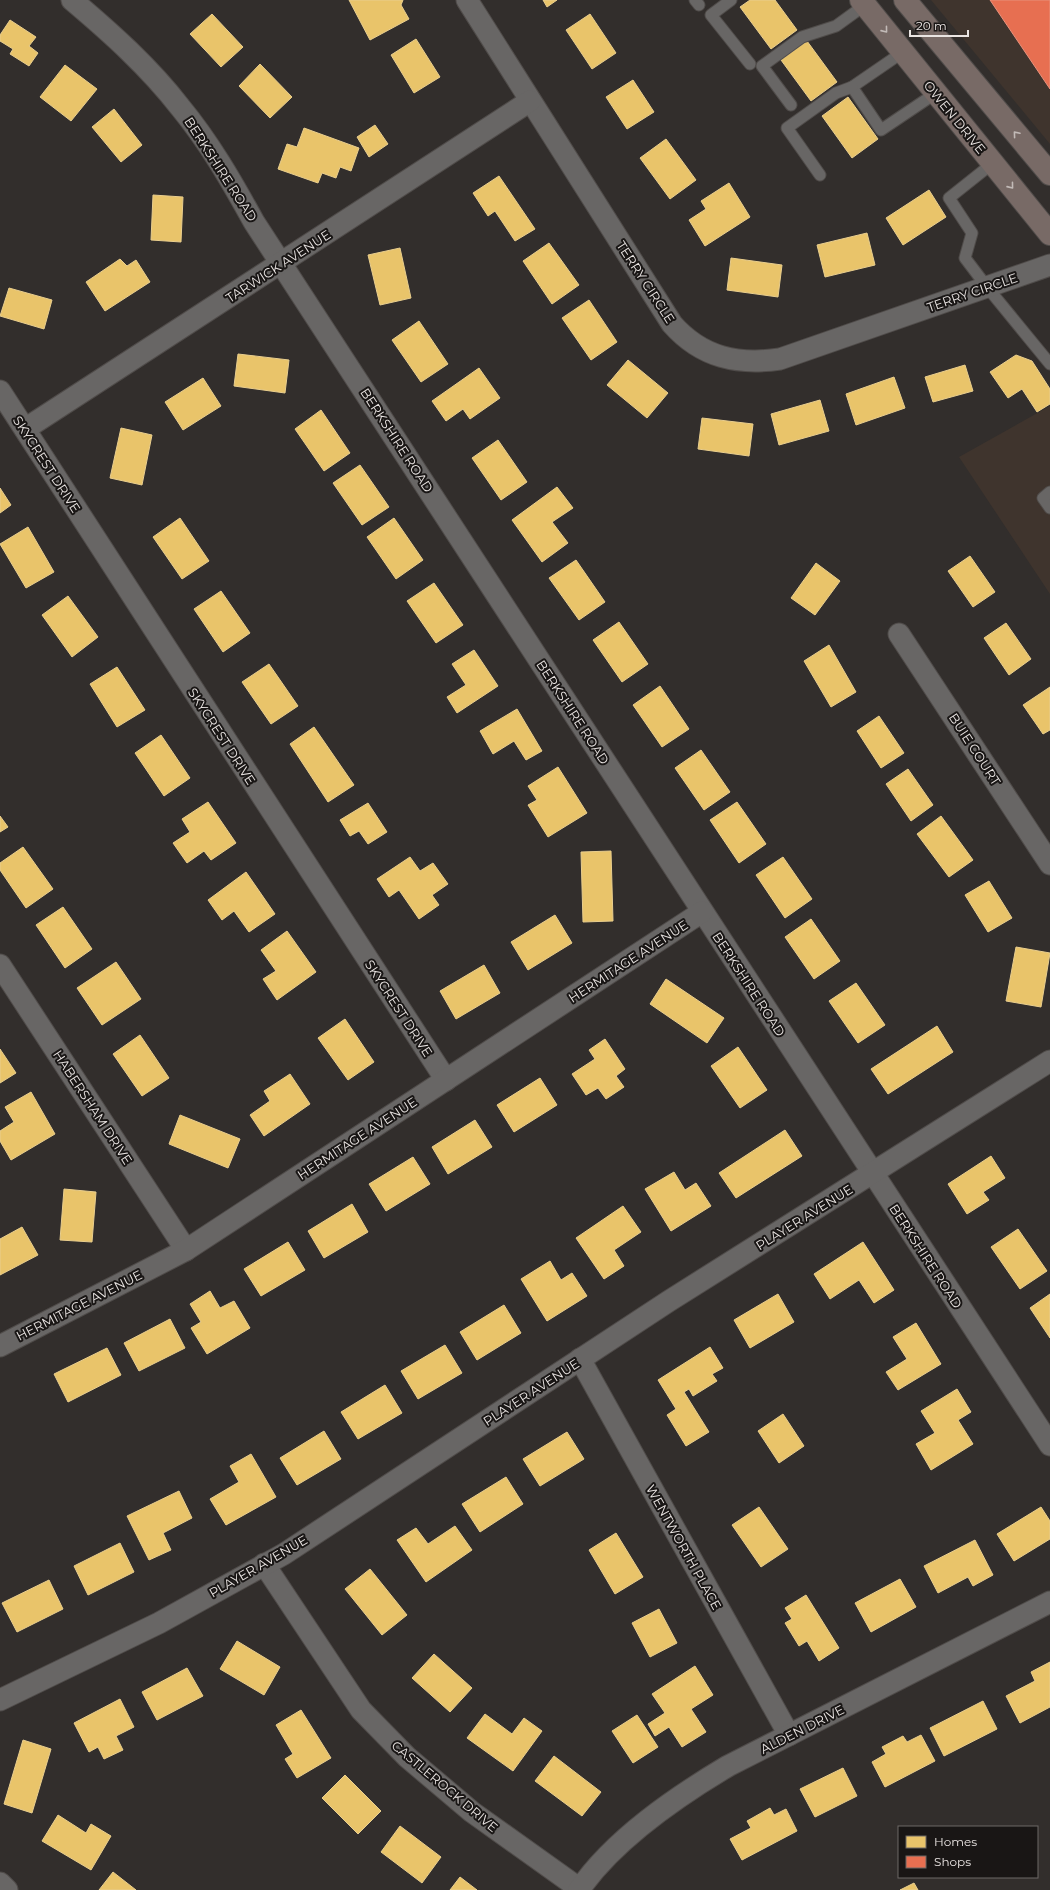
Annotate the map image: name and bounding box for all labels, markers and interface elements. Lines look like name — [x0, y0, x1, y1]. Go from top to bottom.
scale bar — [910, 12, 968, 38]
text: 20 m — [916, 18, 947, 33]
one-way arrow — [881, 26, 888, 33]
street label: OWEN DRIVE — [921, 77, 989, 157]
street label: BERKSHIRE ROAD — [181, 114, 261, 224]
one-way arrow — [1014, 131, 1021, 138]
one-way arrow — [1006, 181, 1013, 188]
street label: TARWICK AVENUE — [223, 226, 333, 306]
street label: TERRY CIRCLE — [614, 238, 678, 326]
street label: TERRY CIRCLE — [925, 269, 1019, 315]
street label: BERKSHIRE ROAD — [357, 385, 437, 495]
street label: SKYCREST DRIVE — [10, 413, 84, 515]
street label: BERKSHIRE ROAD — [533, 657, 613, 767]
street label: SKYCREST DRIVE — [185, 685, 259, 787]
street label: BUIE COURT — [946, 710, 1005, 789]
street label: HERMITAGE AVENUE — [565, 916, 691, 1006]
street label: BERKSHIRE ROAD — [709, 929, 789, 1039]
street label: SKYCREST DRIVE — [362, 957, 436, 1059]
street label: HABERSHAM DRIVE — [50, 1047, 136, 1167]
street label: HERMITAGE AVENUE — [294, 1093, 420, 1183]
street label: PLAYER AVENUE — [753, 1181, 855, 1253]
street label: BERKSHIRE ROAD — [886, 1201, 966, 1311]
street label: HERMITAGE AVENUE — [13, 1266, 145, 1344]
street label: PLAYER AVENUE — [480, 1355, 582, 1429]
street label: WENTWORTH PLACE — [643, 1482, 725, 1612]
street label: PLAYER AVENUE — [206, 1531, 310, 1601]
street label: ALDEN DRIVE — [757, 1701, 847, 1757]
street label: CASTLEROCK DRIVE — [389, 1737, 501, 1835]
legend — [898, 1826, 1038, 1878]
text: Homes — [934, 1834, 977, 1849]
text: Shops — [934, 1854, 971, 1869]

